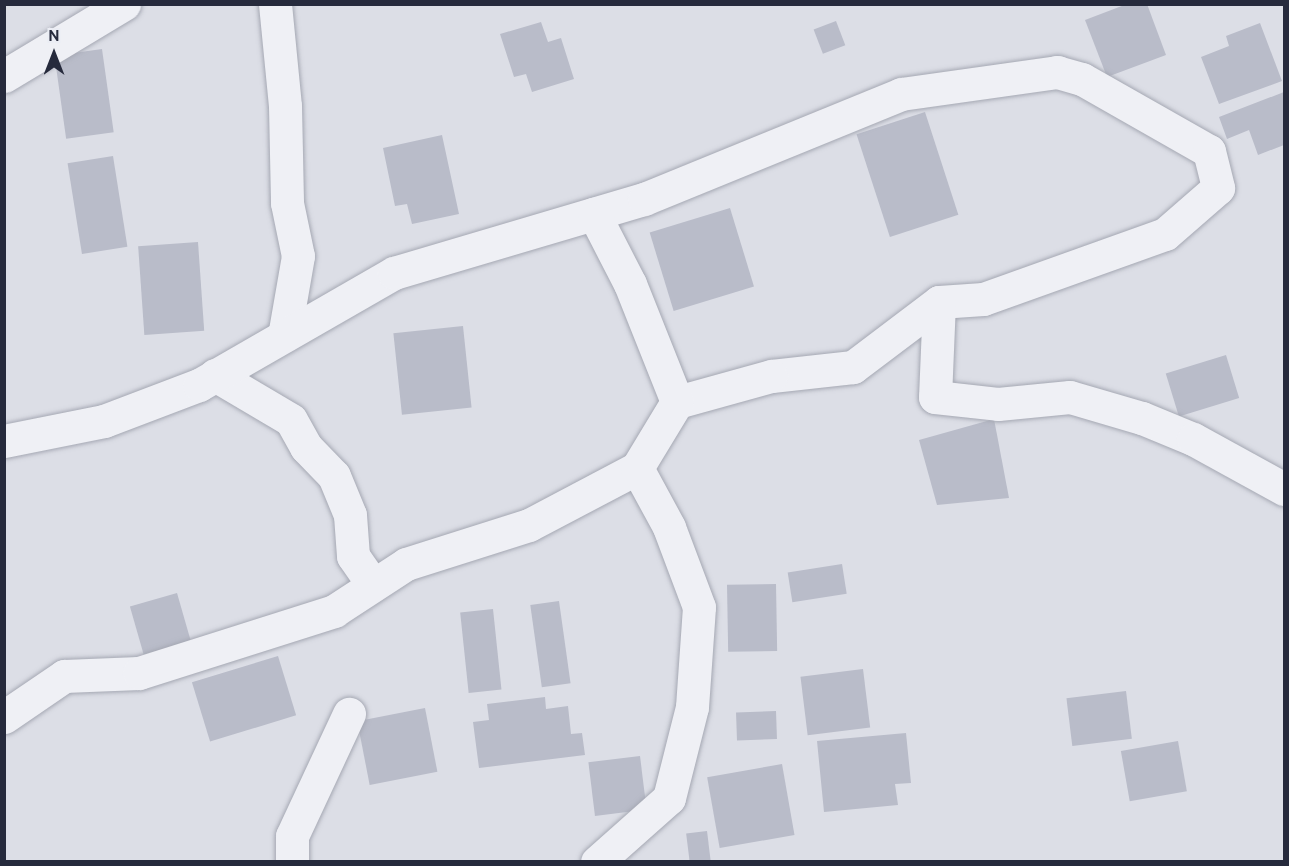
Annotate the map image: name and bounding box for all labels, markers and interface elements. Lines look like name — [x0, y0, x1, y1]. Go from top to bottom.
north arrow — [24, 24, 84, 84]
text: N — [48, 26, 60, 45]

